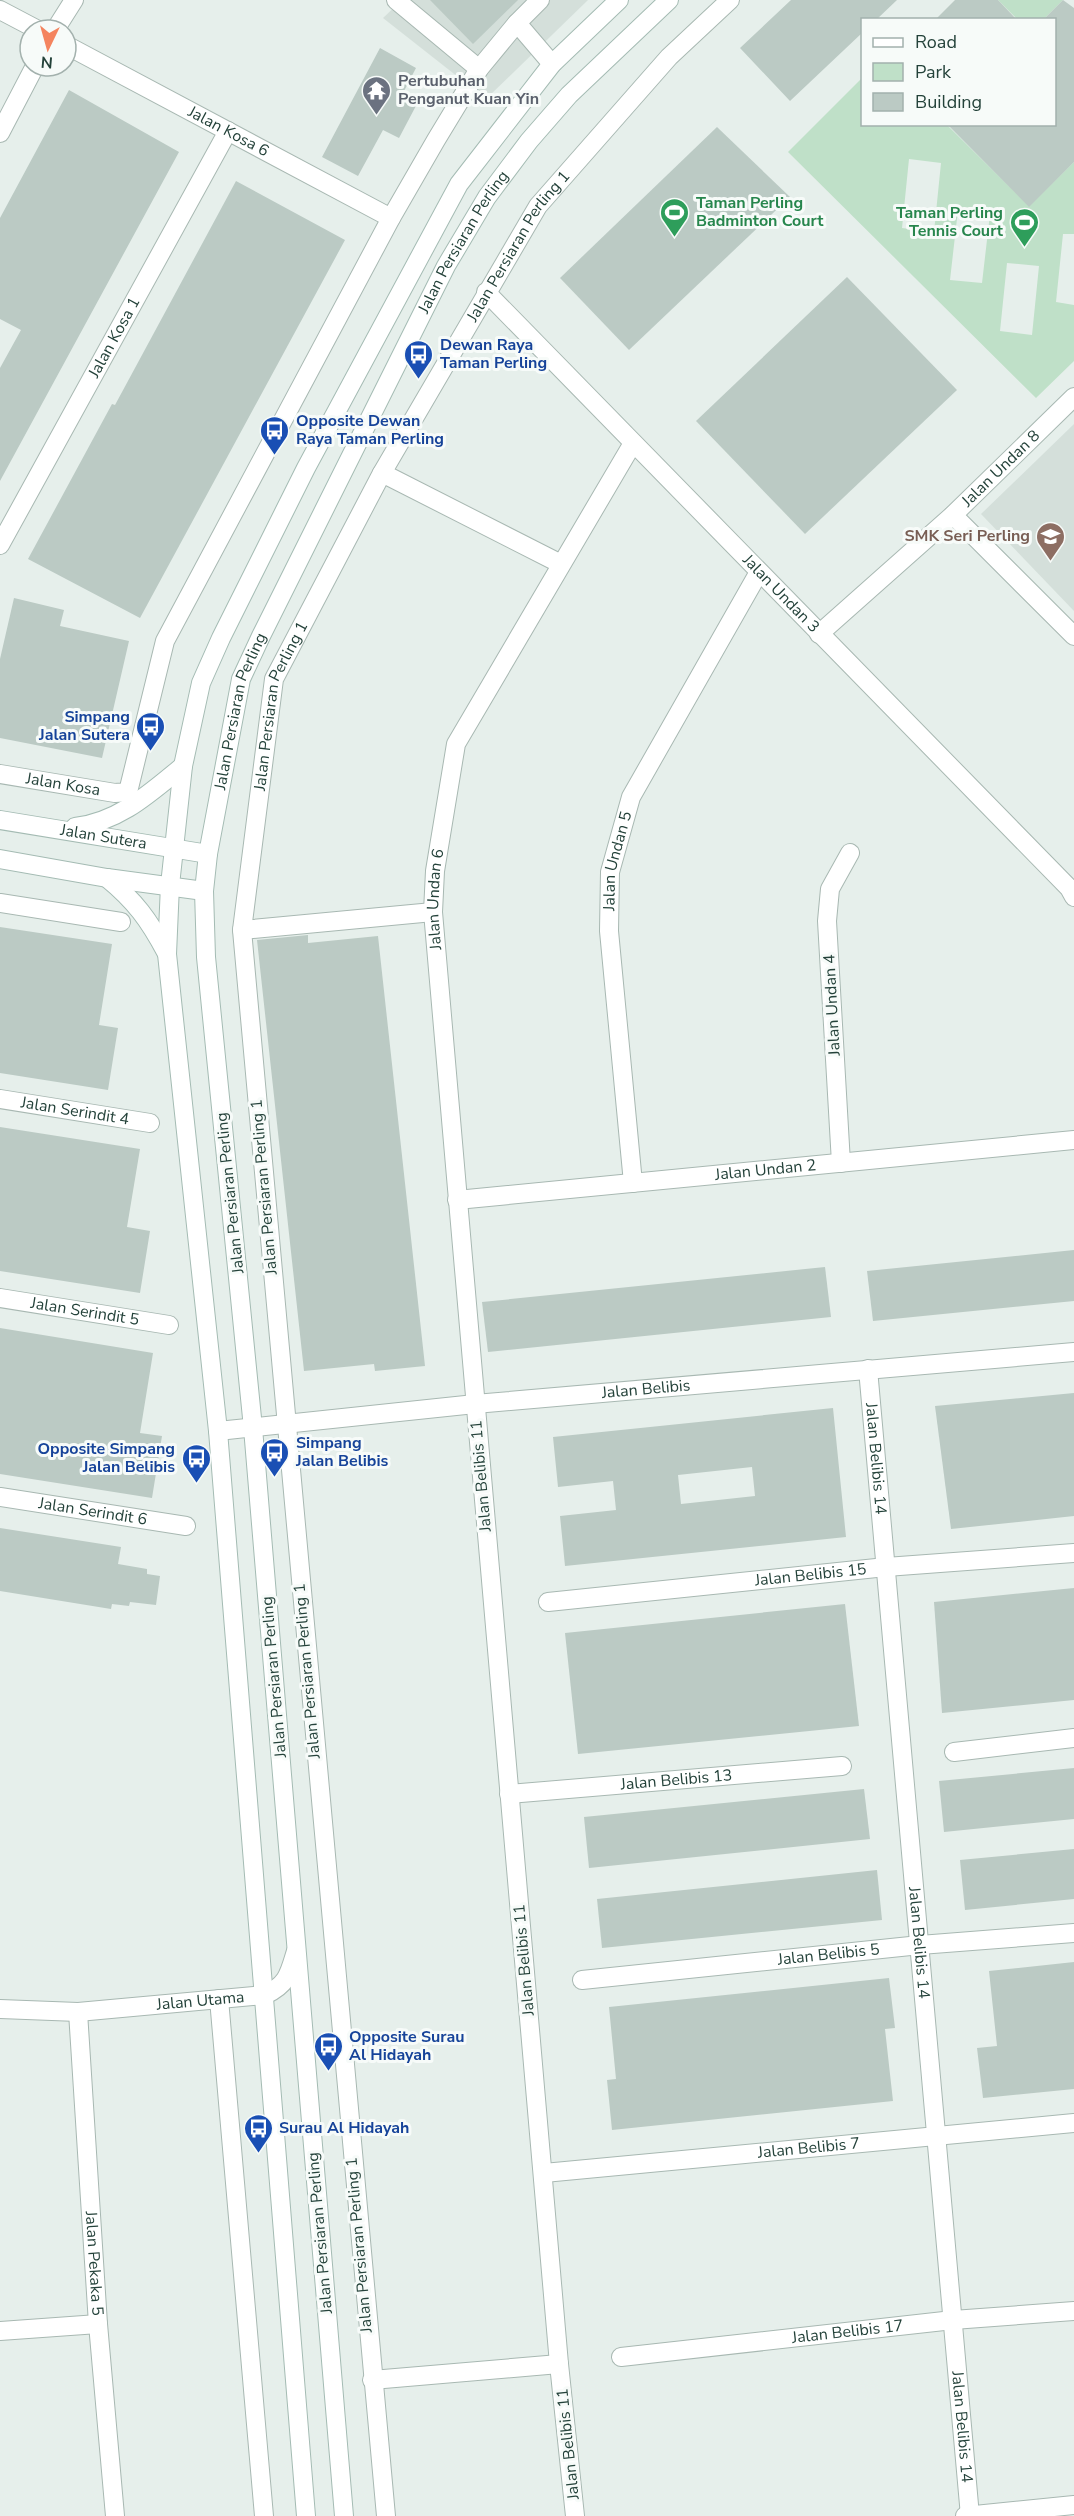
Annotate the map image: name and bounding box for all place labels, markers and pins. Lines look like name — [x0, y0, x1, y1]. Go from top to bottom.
place label: Pertubuhan Penganut Kuan Yin — [398, 70, 539, 110]
temple icon: Pertubuhan Penganut Kuan Yin — [361, 74, 393, 116]
place label: Taman Perling Badminton Court — [696, 192, 824, 232]
sports icon: Taman Perling Badminton Court — [659, 196, 691, 238]
place label: Taman Perling Tennis Court — [896, 202, 1004, 242]
sports icon: Taman Perling Tennis Court — [1008, 206, 1040, 248]
place label: Dewan Raya Taman Perling — [440, 334, 547, 374]
bus stop icon: Dewan Raya Taman Perling — [403, 338, 435, 380]
place label: Opposite Dewan Raya Taman Perling — [296, 410, 444, 450]
bus stop icon: Opposite Dewan Raya Taman Perling — [259, 414, 291, 456]
school or university icon: SMK Seri Perling — [1035, 520, 1067, 562]
place label: SMK Seri Perling — [904, 525, 1030, 547]
place label: Simpang Jalan Sutera — [38, 706, 130, 746]
bus stop icon: Simpang Jalan Sutera — [135, 710, 167, 752]
place label: Simpang Jalan Belibis — [295, 1432, 389, 1472]
bus stop icon: Simpang Jalan Belibis — [259, 1436, 291, 1478]
place label: Opposite Simpang Jalan Belibis — [37, 1438, 175, 1478]
bus stop icon: Opposite Simpang Jalan Belibis — [180, 1442, 212, 1484]
place label: Opposite Surau Al Hidayah — [349, 2026, 465, 2066]
bus stop icon: Opposite Surau Al Hidayah — [312, 2030, 344, 2072]
bus stop icon: Surau Al Hidayah — [242, 2112, 274, 2154]
place label: Surau Al Hidayah — [279, 2117, 409, 2139]

